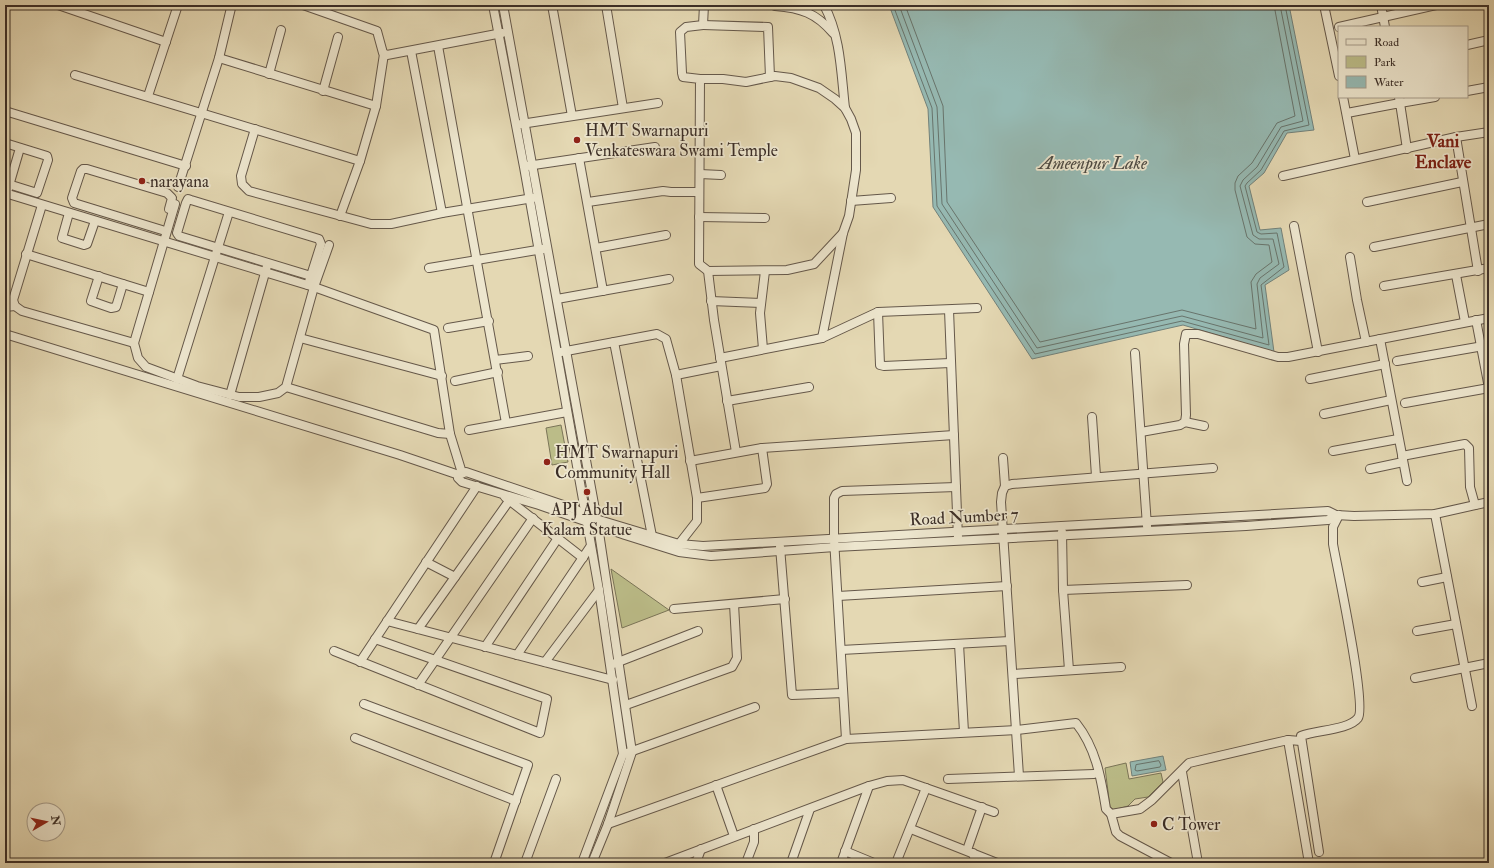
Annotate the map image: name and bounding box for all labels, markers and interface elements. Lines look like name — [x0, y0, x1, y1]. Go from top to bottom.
legend — [1338, 26, 1468, 98]
text: Road — [1374, 35, 1399, 50]
text: Park — [1374, 55, 1396, 70]
text: Water — [1373, 75, 1404, 90]
place label: HMT Swarnapuri Venkateswara Swami Temple — [585, 120, 778, 162]
district label: Vani Enclave — [1415, 130, 1472, 174]
marker: HMT Swarnapuri Venkateswara Swami Temple — [572, 135, 582, 145]
water label: Ameenpur Lake — [1037, 152, 1148, 175]
place label: narayana — [150, 171, 210, 193]
marker: narayana — [137, 176, 147, 186]
place label: HMT Swarnapuri Community Hall — [555, 442, 679, 484]
marker: HMT Swarnapuri Community Hall — [542, 457, 552, 467]
marker: APJ Abdul Kalam Statue — [582, 487, 592, 497]
place label: APJ Abdul Kalam Statue — [542, 499, 632, 540]
street label: Road Number 7 — [909, 504, 1019, 530]
north arrow — [26, 802, 66, 842]
text: N — [48, 814, 63, 828]
place label: C Tower — [1162, 814, 1221, 835]
marker: C Tower — [1149, 819, 1159, 829]

